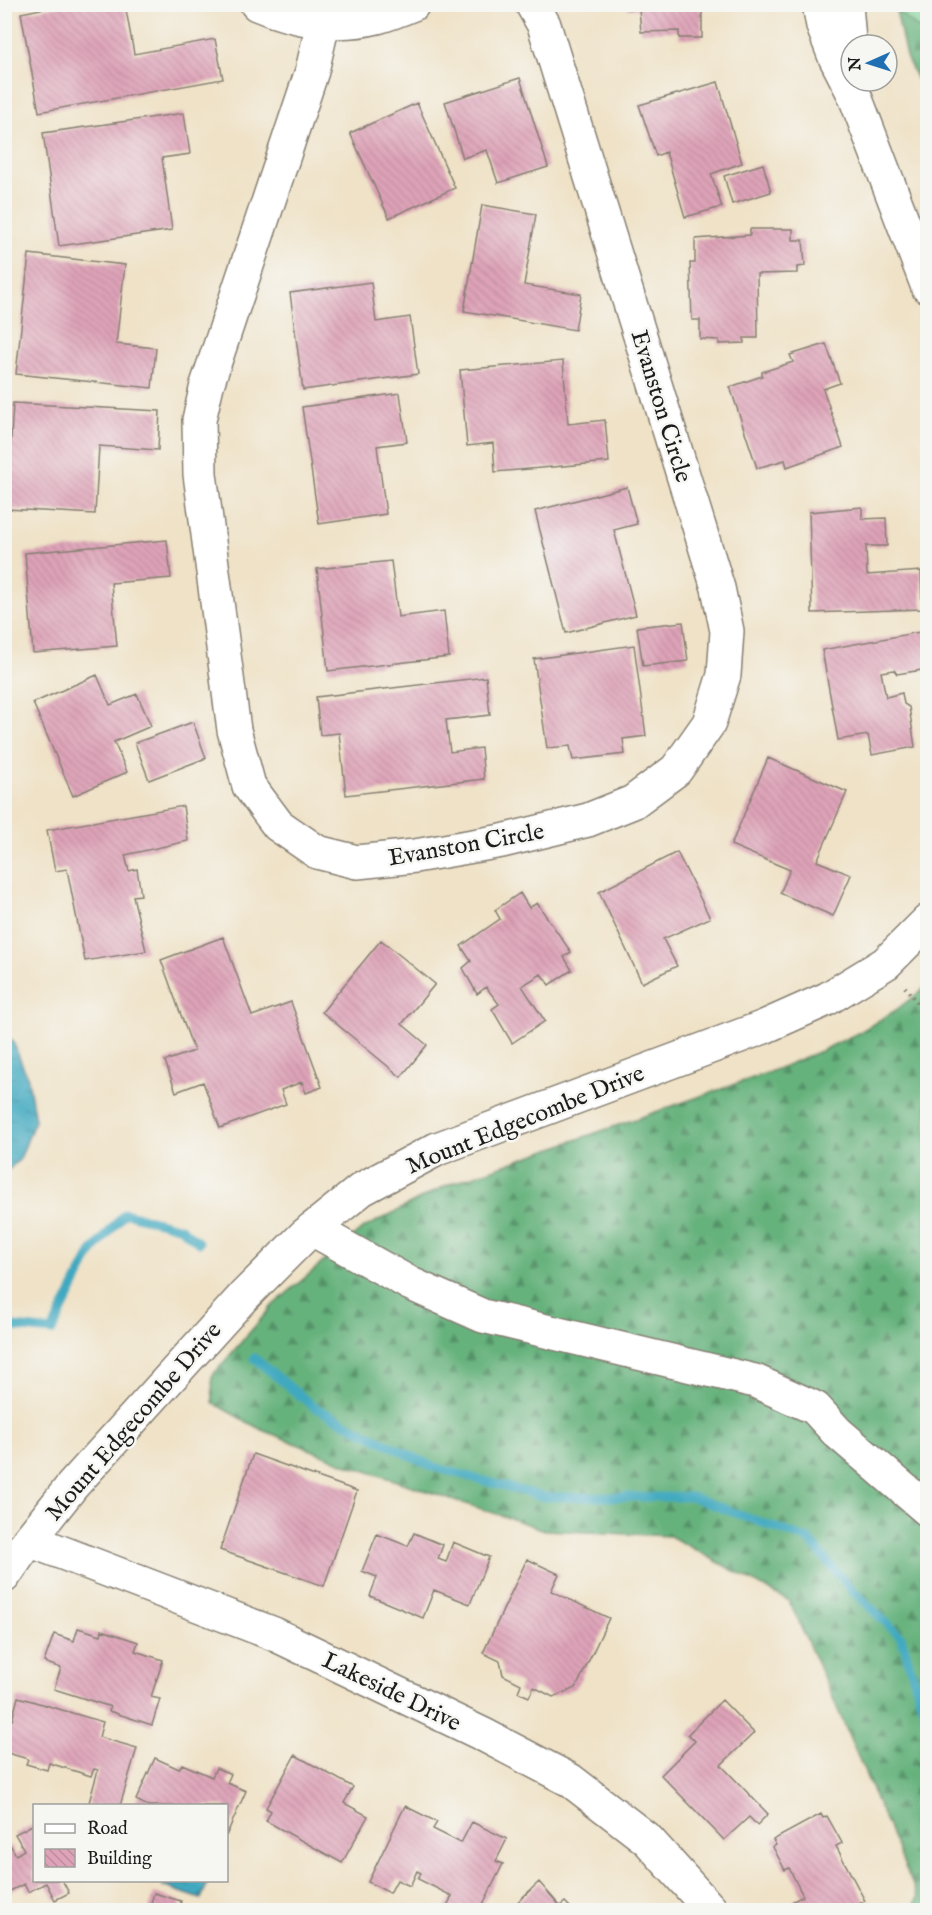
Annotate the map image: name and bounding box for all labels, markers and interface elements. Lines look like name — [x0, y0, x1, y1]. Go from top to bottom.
north arrow — [839, 33, 899, 93]
text: N — [846, 56, 866, 72]
street label: Evanston Circle — [623, 326, 698, 486]
street label: Evanston Circle — [386, 817, 547, 874]
street label: Mount Edgecombe Drive — [402, 1058, 649, 1182]
street label: Mount Edgecombe Drive — [39, 1316, 229, 1528]
street label: Lakeside Drive — [317, 1645, 466, 1739]
legend — [33, 1804, 228, 1882]
text: Road — [87, 1818, 128, 1841]
text: Building — [87, 1848, 152, 1871]

